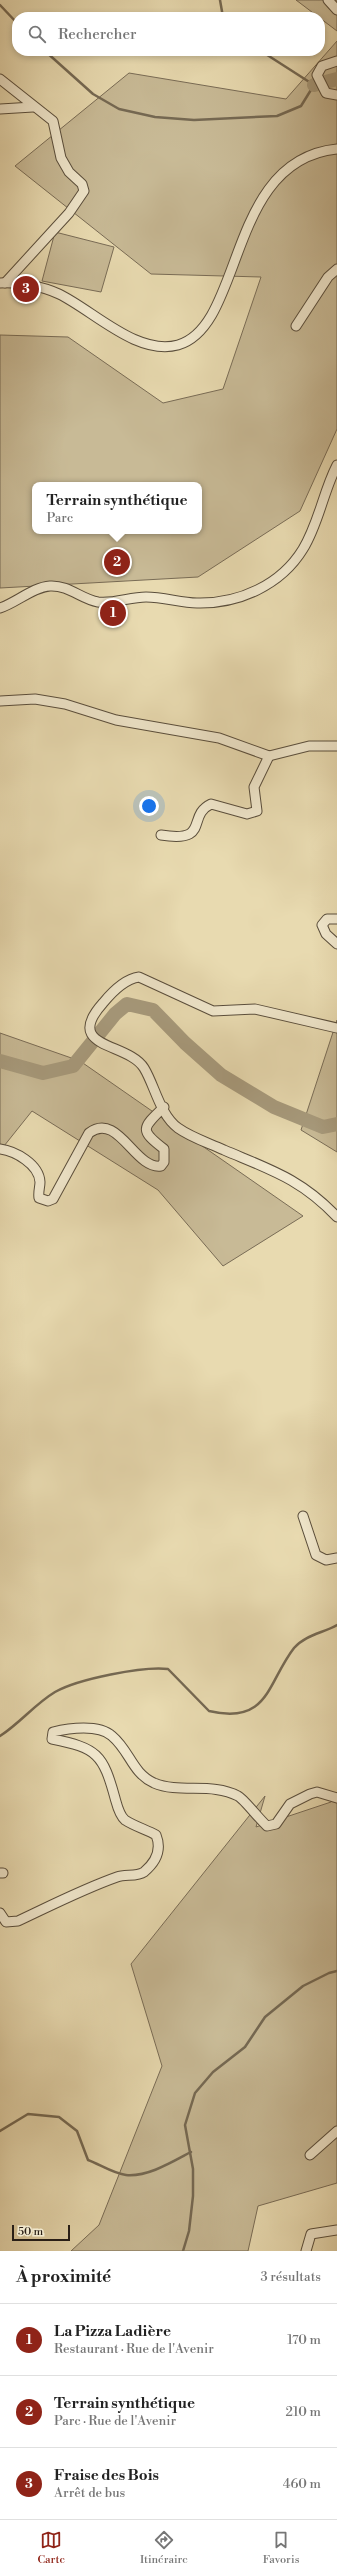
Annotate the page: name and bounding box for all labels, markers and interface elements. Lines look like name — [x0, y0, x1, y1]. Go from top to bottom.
search box — [12, 12, 325, 56]
icon: search — [26, 23, 48, 45]
text: Rechercher — [58, 25, 137, 44]
pin: 3 — [13, 274, 39, 304]
popup — [32, 482, 202, 534]
text: Terrain synthétique — [46, 491, 188, 510]
text: Parc — [46, 510, 73, 526]
pin: 2 — [104, 547, 130, 577]
pin: 1 — [100, 598, 126, 628]
your location — [139, 796, 159, 816]
scale bar — [12, 2223, 70, 2242]
text: 50 m — [18, 2225, 43, 2239]
text: À proximité — [16, 2266, 111, 2288]
text: 3 résultats — [260, 2269, 321, 2285]
text: La Pizza Ladière — [54, 2322, 171, 2341]
text: 1 — [26, 2332, 32, 2348]
text: 170 m — [287, 2332, 321, 2348]
text: Restaurant · Rue de l'Avenir — [54, 2341, 214, 2357]
text: Terrain synthétique — [54, 2394, 195, 2413]
text: 2 — [25, 2404, 33, 2420]
text: 210 m — [286, 2404, 321, 2420]
text: Parc · Rue de l'Avenir — [54, 2413, 176, 2429]
text: Fraise des Bois — [54, 2466, 159, 2485]
text: 3 — [25, 2476, 33, 2492]
text: 460 m — [283, 2476, 321, 2492]
text: Arrêt de bus — [54, 2485, 125, 2501]
tab: Carte — [37, 2529, 65, 2567]
tab: Itinéraire — [140, 2529, 188, 2567]
tab: Favoris — [263, 2529, 300, 2567]

